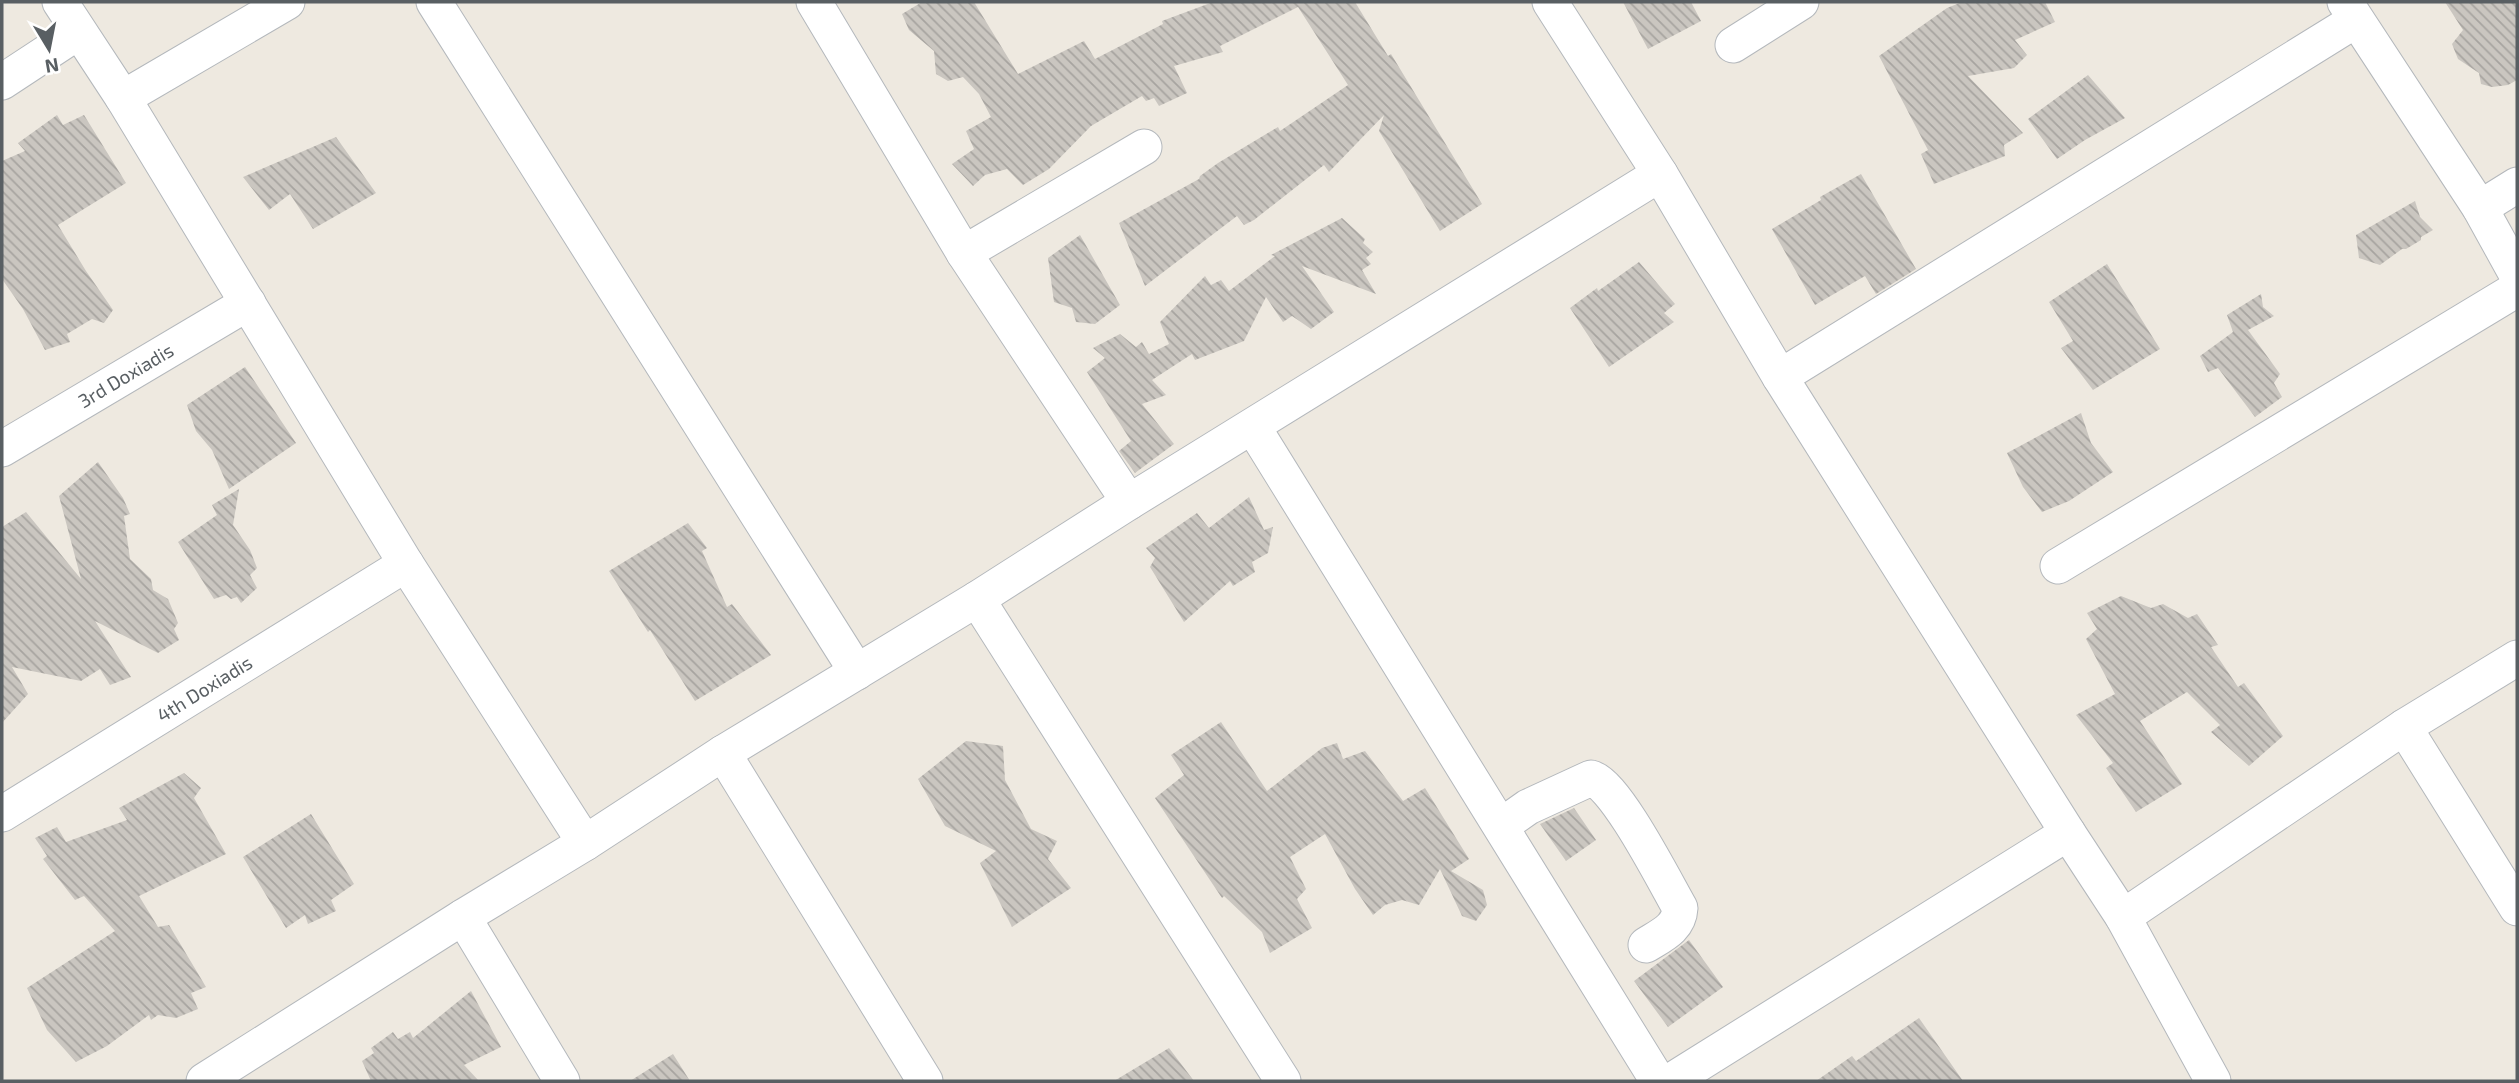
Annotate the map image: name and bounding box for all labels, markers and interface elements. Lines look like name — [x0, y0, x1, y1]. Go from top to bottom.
north arrow — [14, 14, 84, 84]
text: N — [43, 54, 61, 79]
street label: 3rd Doxiadis — [74, 338, 177, 412]
street label: 4th Doxiadis — [152, 650, 256, 727]

